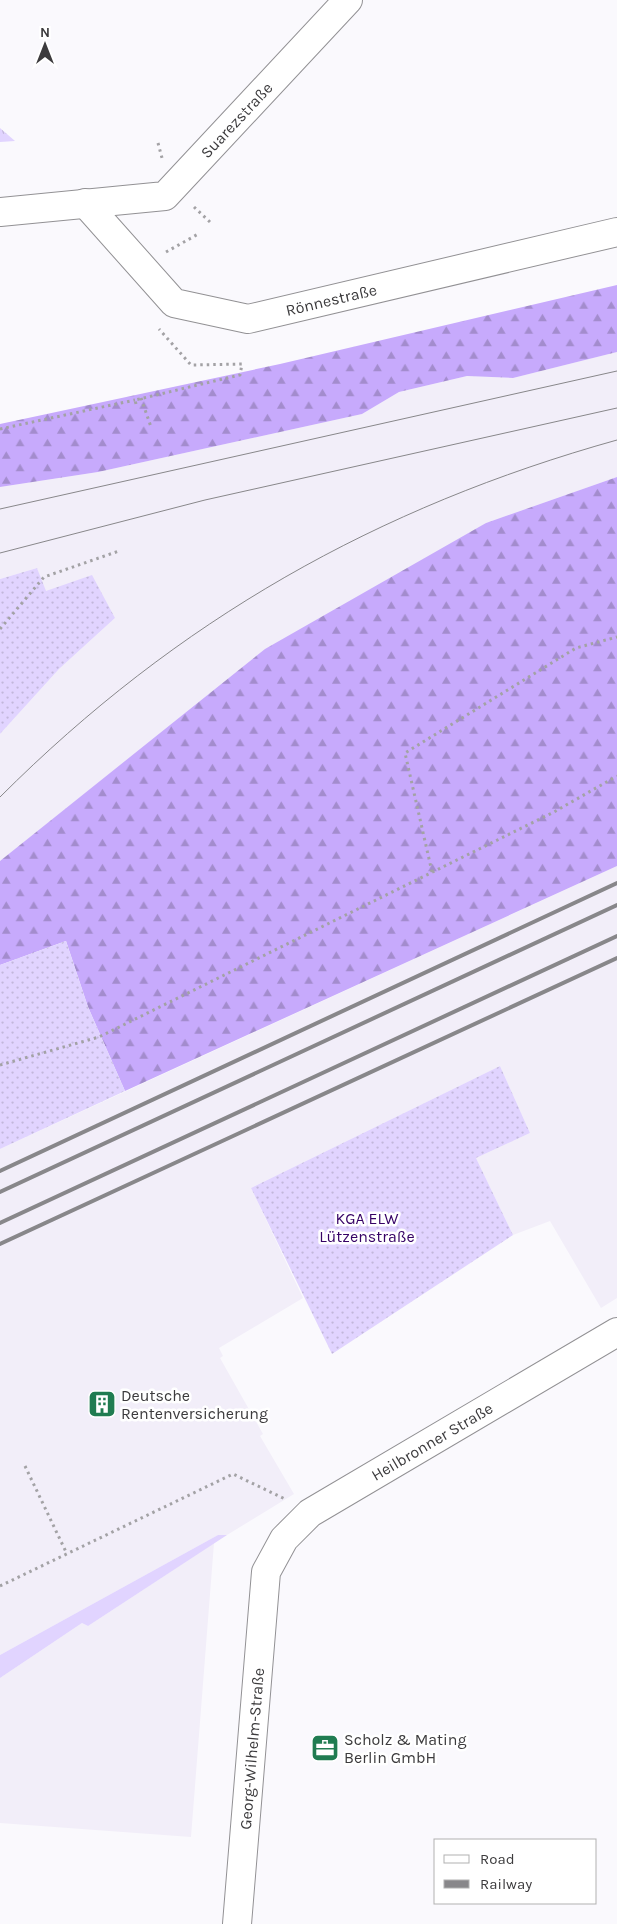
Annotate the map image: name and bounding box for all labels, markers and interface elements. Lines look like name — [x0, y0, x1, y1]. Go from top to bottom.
north arrow — [20, 20, 70, 70]
text: N — [40, 24, 50, 41]
street label: Suarezstraße — [196, 78, 276, 162]
street label: Rönnestraße — [284, 279, 379, 319]
park label: KGA ELW Lützenstraße — [319, 1209, 415, 1246]
place label: Deutsche Rentenversicherung — [121, 1386, 268, 1423]
building icon: Deutsche Rentenversicherung — [87, 1389, 117, 1419]
street label: Heilbronner Straße — [368, 1398, 496, 1484]
street label: Georg-Wilhelm-Straße — [235, 1667, 268, 1830]
place label: Scholz & Mating Berlin GmbH — [344, 1730, 466, 1767]
office icon: Scholz & Mating Berlin GmbH — [310, 1733, 340, 1763]
legend — [434, 1839, 597, 1904]
text: Road — [480, 1850, 515, 1868]
text: Railway — [480, 1875, 532, 1893]

